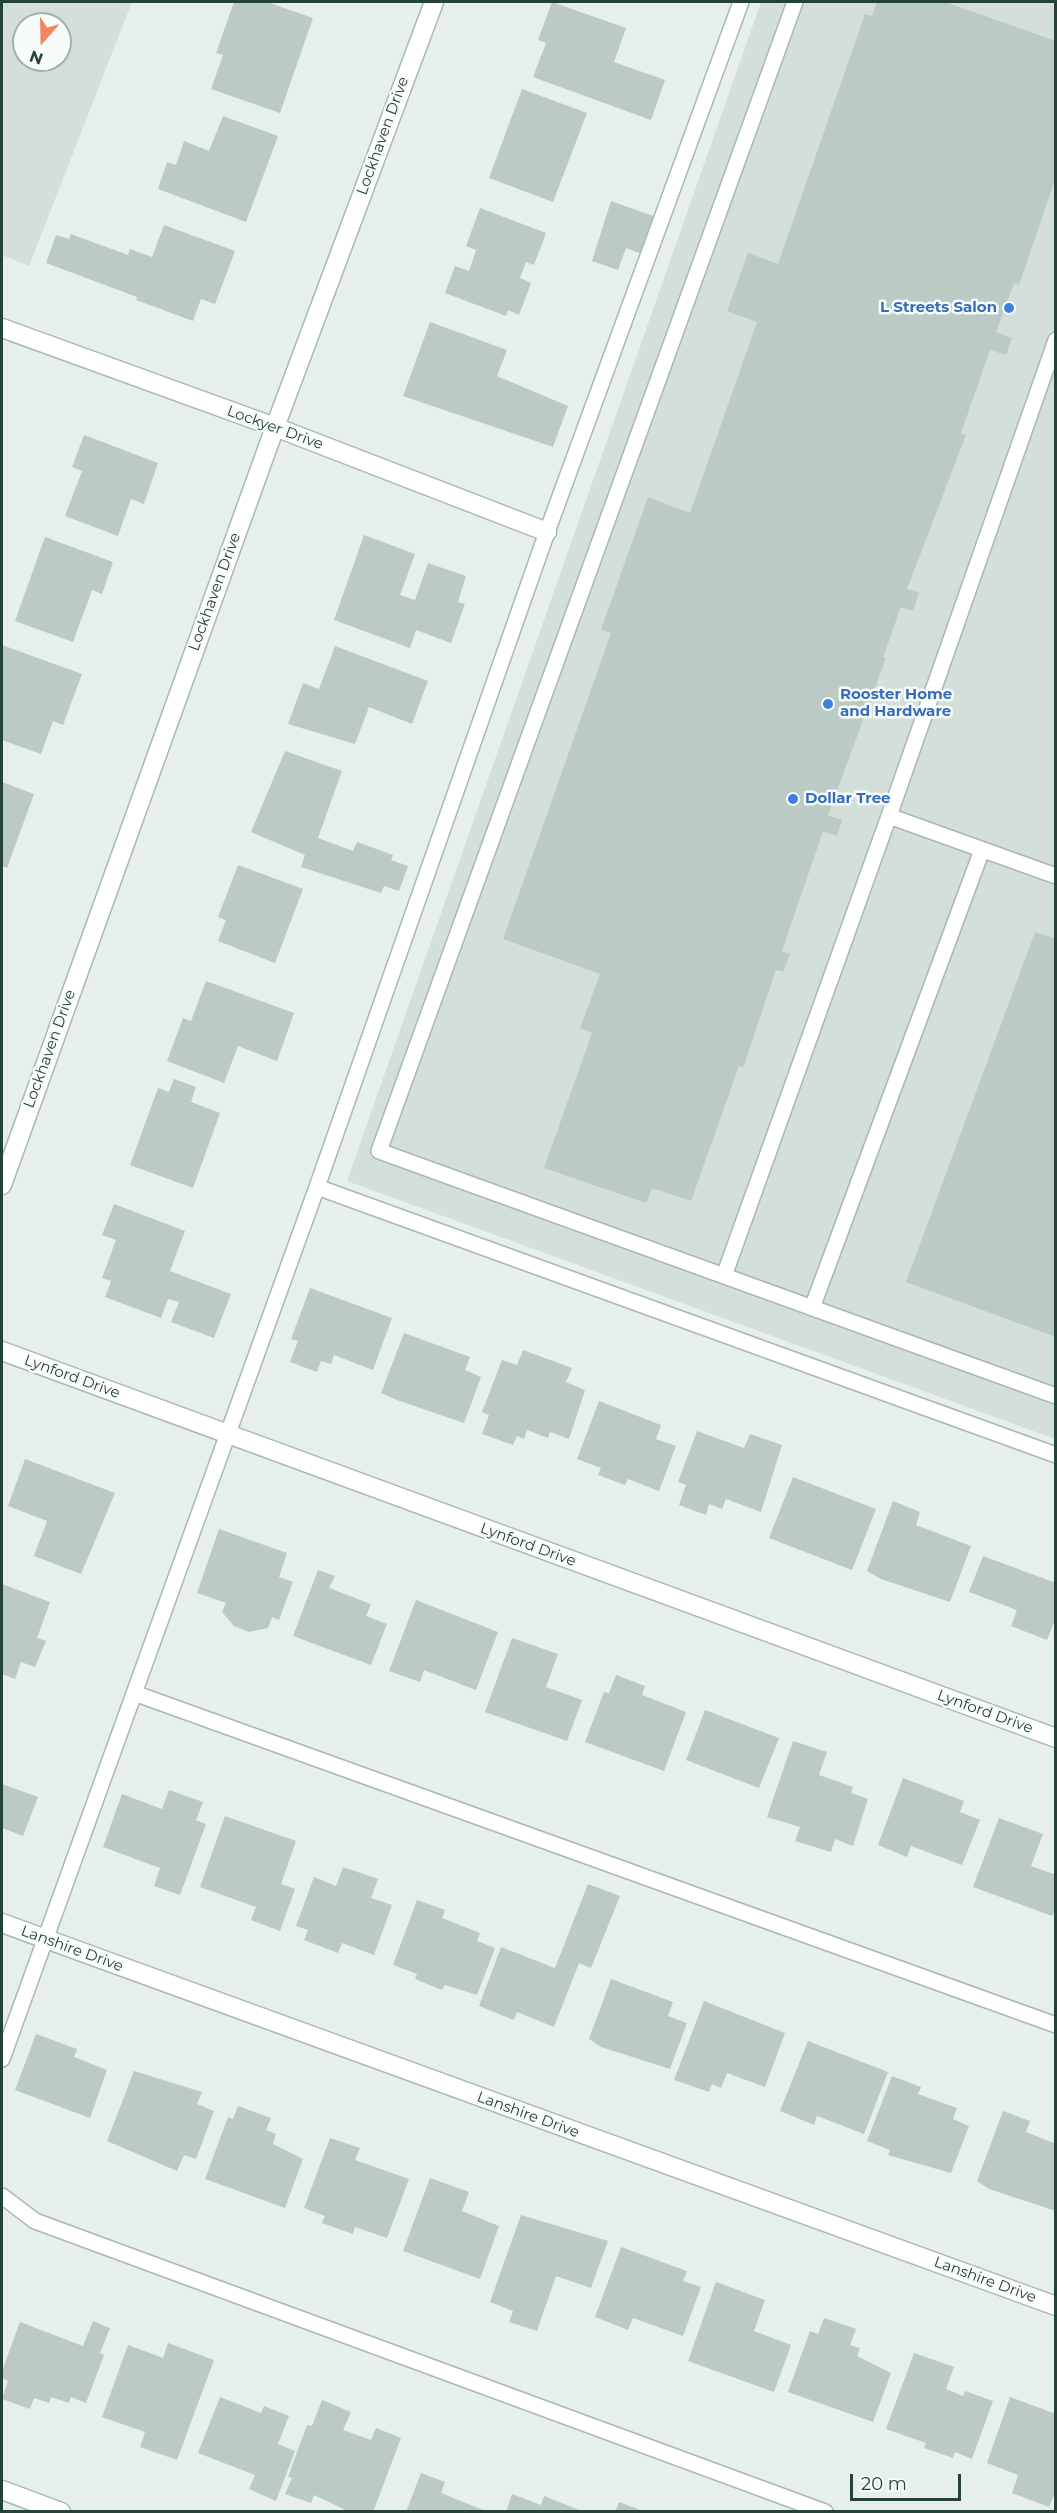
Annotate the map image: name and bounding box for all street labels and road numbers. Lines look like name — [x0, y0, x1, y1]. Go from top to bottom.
street label: Lockhaven Drive — [353, 74, 413, 198]
street label: Lockyer Drive — [224, 402, 326, 454]
street label: Lockhaven Drive — [185, 530, 245, 654]
street label: Lockhaven Drive — [20, 987, 80, 1111]
street label: Lynford Drive — [22, 1351, 122, 1403]
street label: Lynford Drive — [478, 1519, 578, 1571]
street label: Lynford Drive — [935, 1686, 1035, 1738]
street label: Lanshire Drive — [18, 1922, 126, 1976]
street label: Lanshire Drive — [474, 2088, 582, 2142]
street label: Lanshire Drive — [931, 2253, 1039, 2307]

